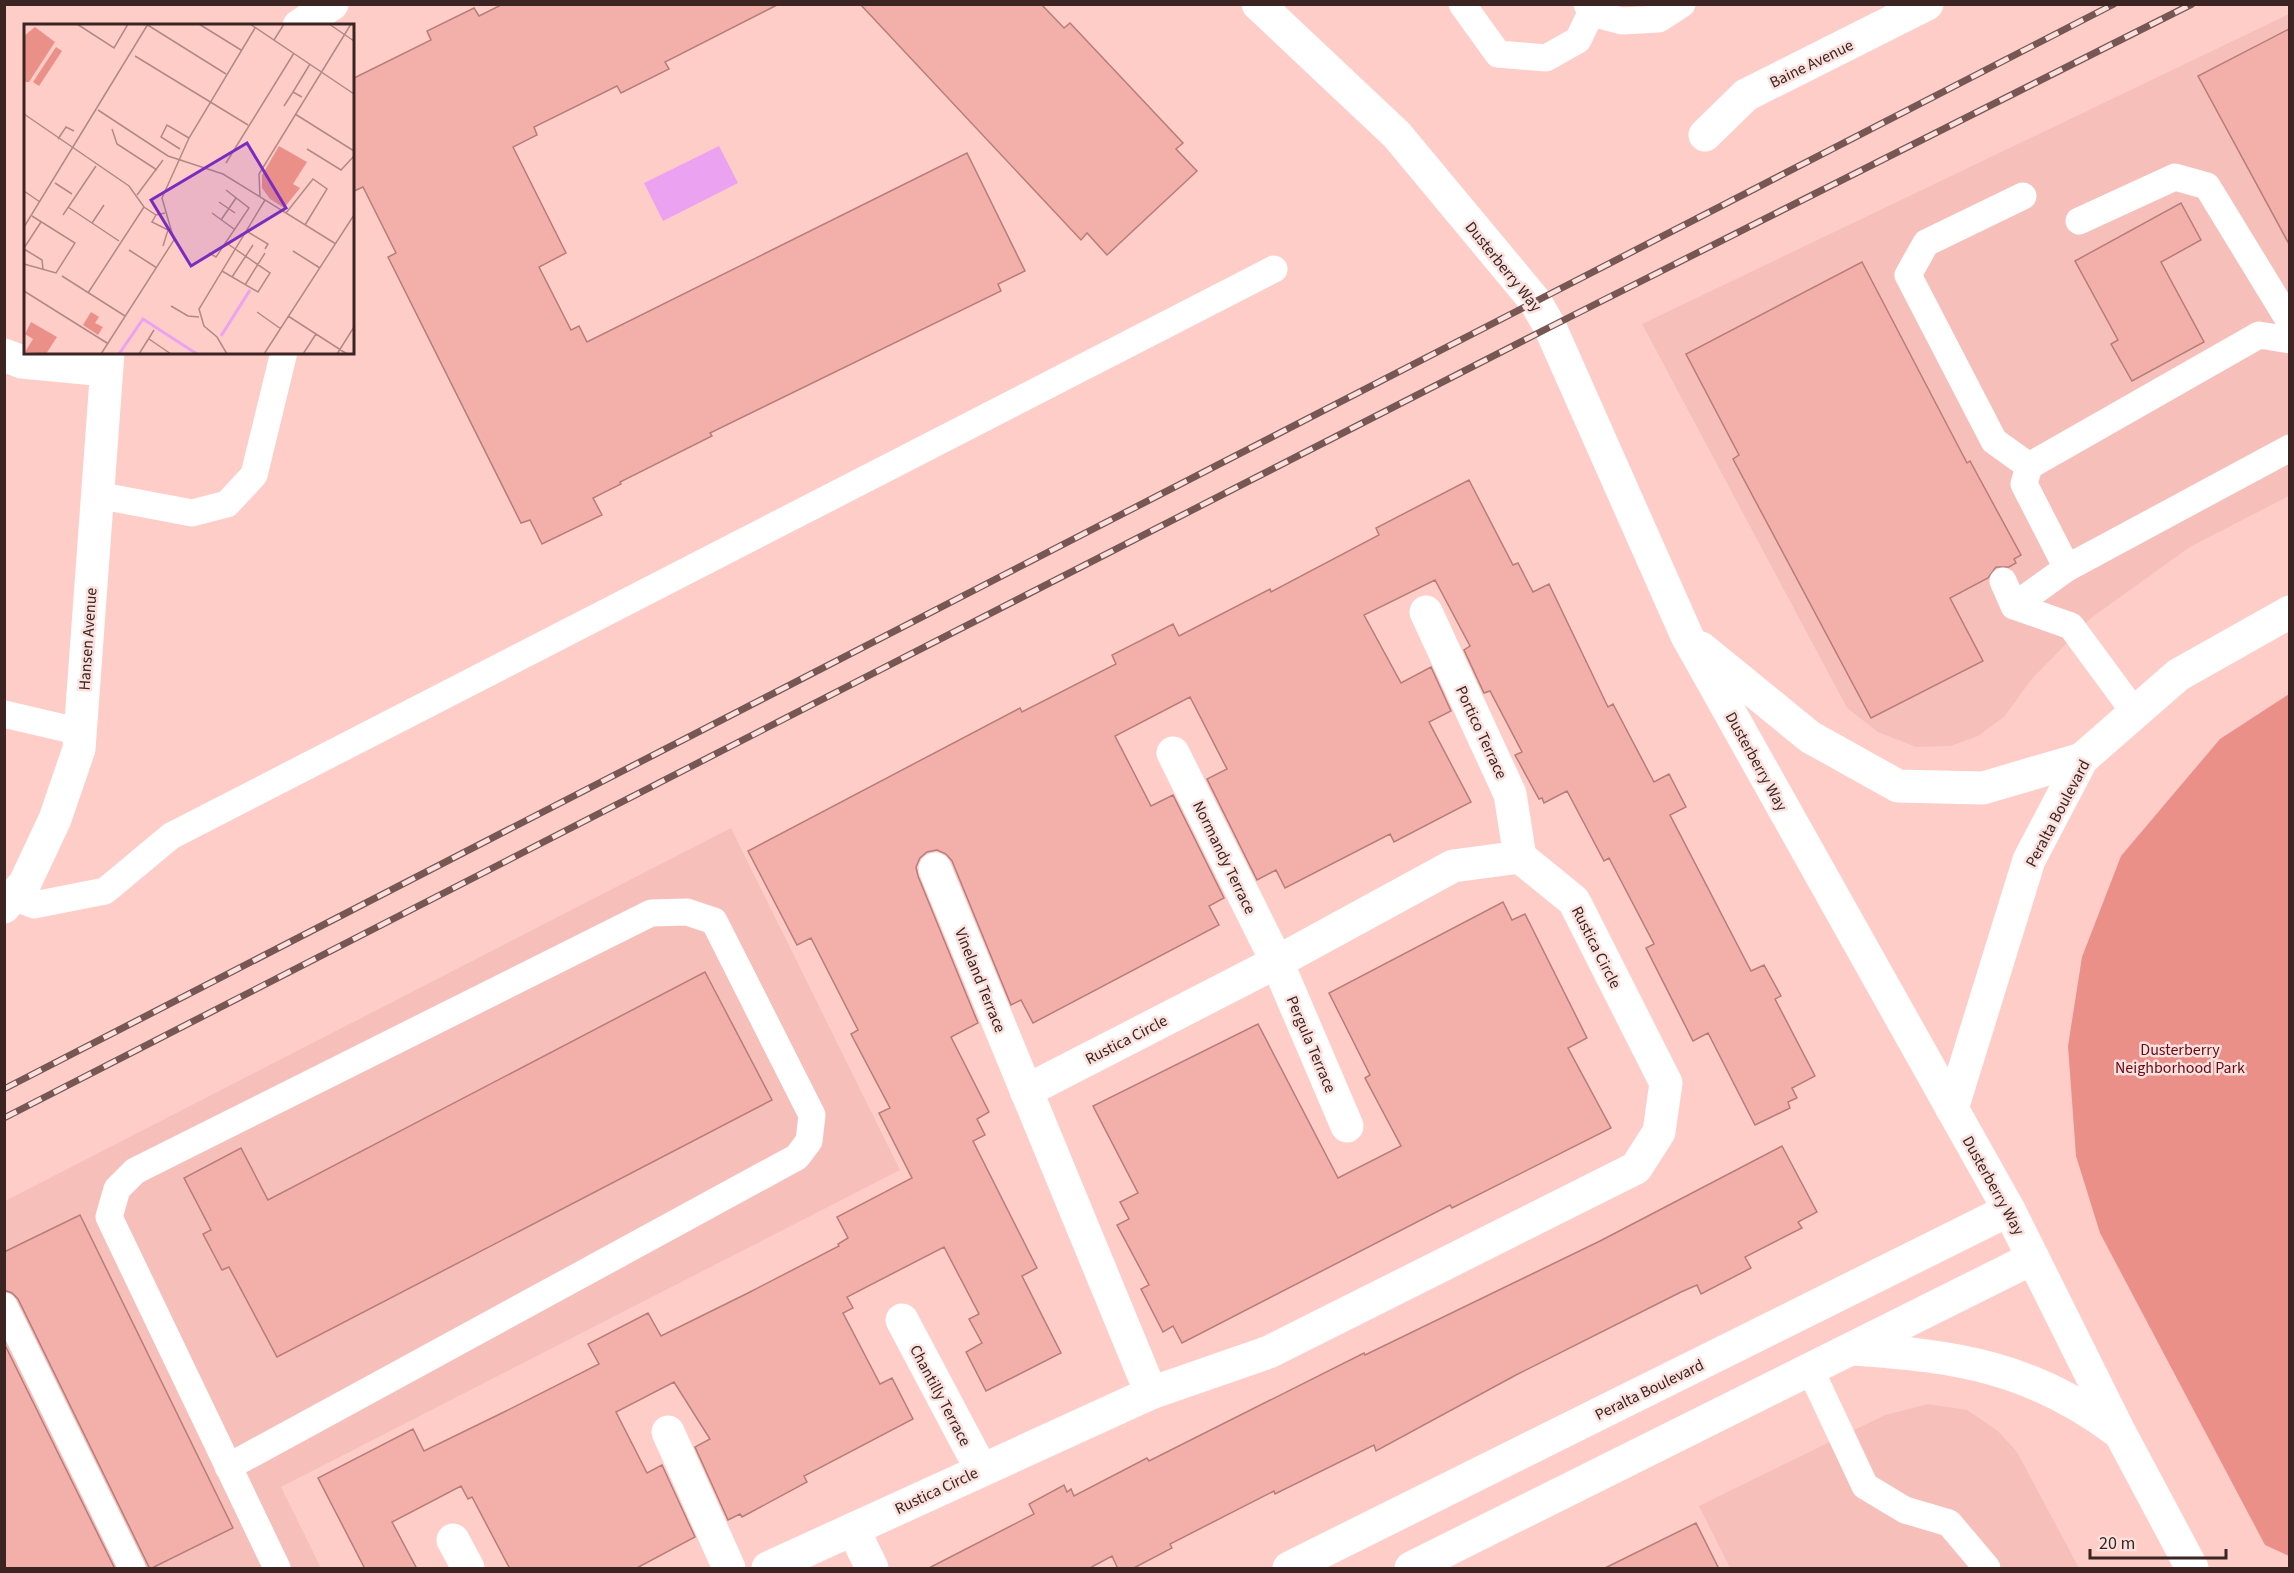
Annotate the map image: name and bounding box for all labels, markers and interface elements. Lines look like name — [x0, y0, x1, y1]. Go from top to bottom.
inset map — [24, 24, 354, 354]
street label: Baine Avenue — [1766, 34, 1857, 94]
street label: Dusterberry Way — [1460, 217, 1547, 317]
street label: Hansen Avenue — [73, 587, 103, 691]
street label: Portico Terrace — [1450, 682, 1512, 783]
street label: Dusterberry Way — [1720, 708, 1793, 816]
street label: Peralta Boulevard — [2020, 756, 2095, 871]
street label: Normandy Terrace — [1187, 797, 1261, 918]
street label: Rustica Circle — [1566, 902, 1626, 992]
street label: Vineland Terrace — [949, 925, 1011, 1036]
street label: Pergula Terrace — [1281, 993, 1341, 1096]
street label: Rustica Circle — [1081, 1010, 1171, 1070]
park label: Dusterberry Neighborhood Park — [2115, 1039, 2245, 1079]
street label: Dusterberry Way — [1957, 1132, 2030, 1240]
street label: Chantilly Terrace — [904, 1341, 976, 1450]
street label: Peralta Boulevard — [1591, 1354, 1708, 1426]
street label: Rustica Circle — [891, 1462, 982, 1520]
scale bar — [2090, 1522, 2226, 1560]
text: 20 m — [2099, 1531, 2135, 1556]

